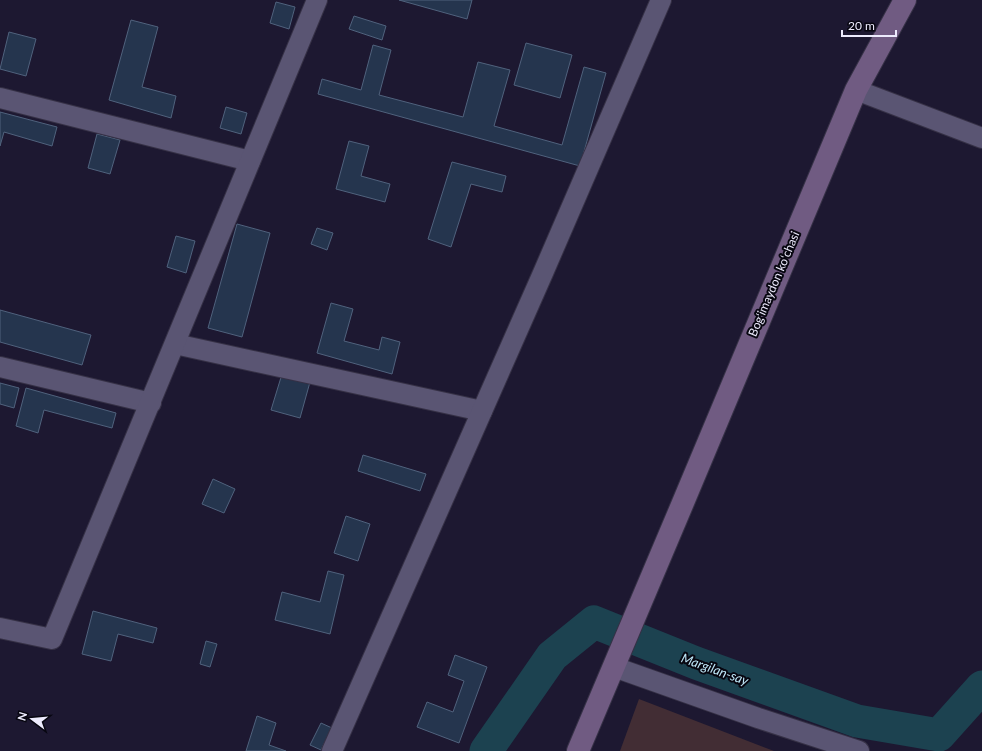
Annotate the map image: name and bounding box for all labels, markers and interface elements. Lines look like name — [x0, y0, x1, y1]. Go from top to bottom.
scale bar — [842, 12, 896, 38]
text: 20 m — [848, 18, 875, 33]
street label: Bogʻimaydon koʻchasi — [745, 229, 803, 339]
water label: Margilan-say — [679, 649, 752, 689]
north arrow — [12, 699, 52, 739]
text: N — [14, 710, 29, 722]

